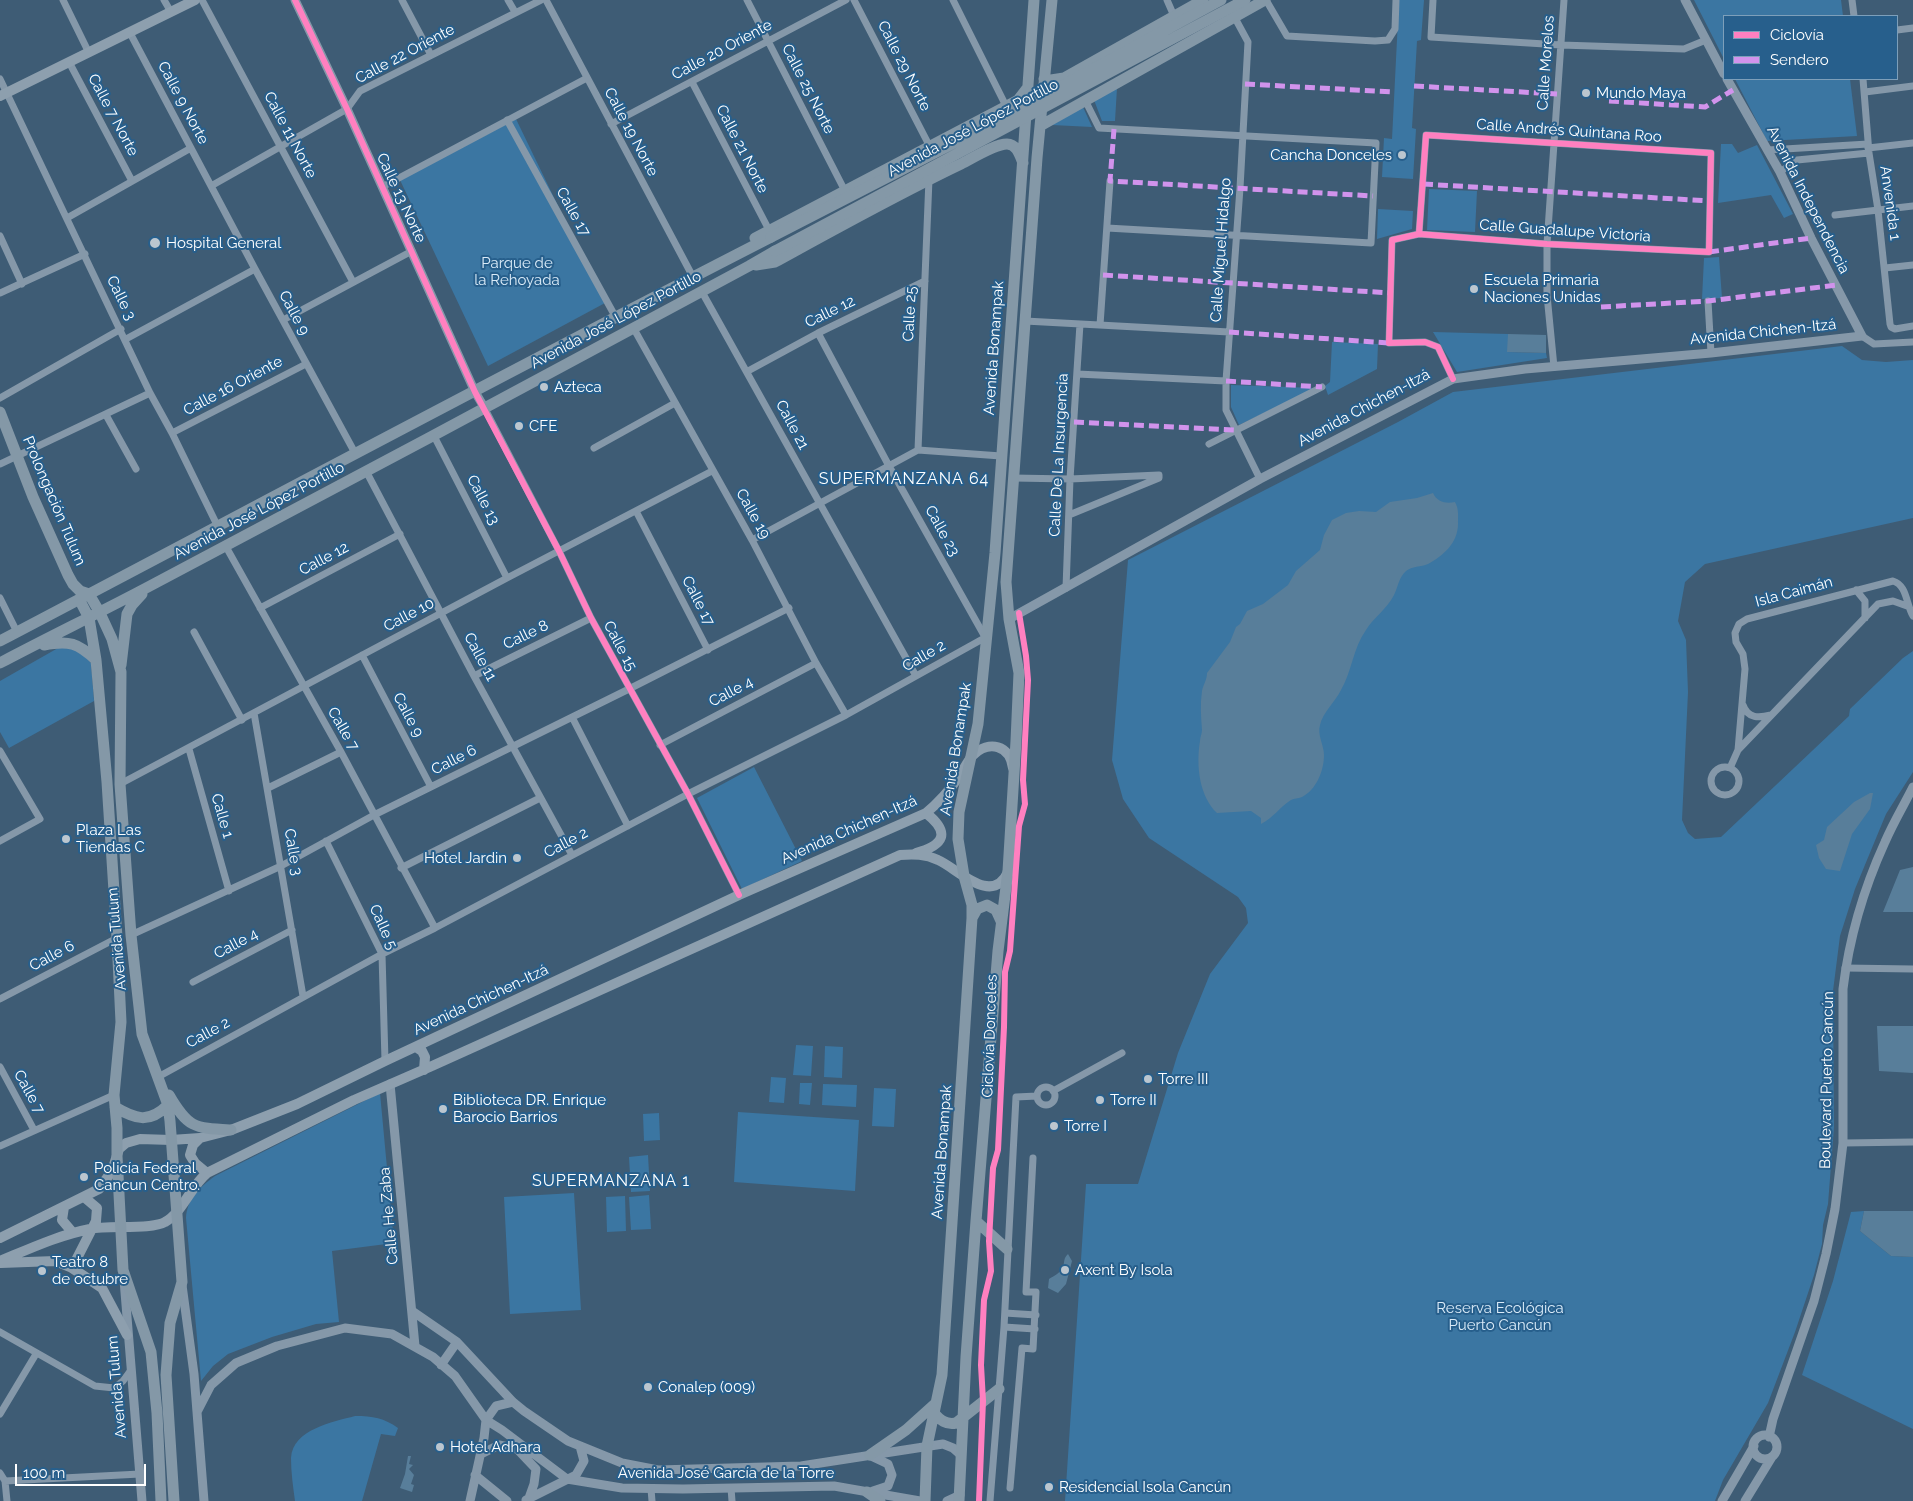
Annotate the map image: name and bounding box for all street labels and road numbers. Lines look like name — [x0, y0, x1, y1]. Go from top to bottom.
street label: Calle Morelos — [1534, 15, 1558, 111]
street label: Calle 20 Oriente — [669, 16, 775, 84]
street label: Calle 29 Norte — [874, 18, 934, 114]
street label: Calle 22 Oriente — [352, 20, 458, 88]
street label: Calle 25 Norte — [778, 41, 838, 137]
street label: Calle 9 Norte — [154, 59, 212, 147]
street label: Calle 7 Norte — [84, 71, 142, 159]
street label: Avenida José López Portillo — [885, 75, 1061, 181]
street label: Calle 19 Norte — [600, 85, 662, 179]
street label: Calle 11 Norte — [260, 89, 320, 181]
street label: Calle 21 Norte — [712, 102, 772, 196]
street label: Calle Andrés Quintana Roo — [1476, 116, 1662, 146]
street label: Avenida Independencia — [1763, 123, 1853, 277]
street label: Calle 13 Norte — [372, 150, 430, 246]
street label: Anvenida 1 — [1876, 165, 1904, 241]
street label: Calle Miguel Hidalgo — [1207, 177, 1235, 323]
street label: Calle 17 — [552, 184, 594, 240]
street label: Calle Guadalupe Victoria — [1479, 216, 1651, 246]
street label: Avenida José López Portillo — [528, 267, 704, 373]
street label: Calle 3 — [103, 273, 139, 323]
street label: Avenida Bonampak — [980, 280, 1008, 416]
street label: Calle 25 — [900, 286, 920, 342]
street label: Calle 9 — [275, 288, 313, 338]
street label: Calle 12 — [802, 292, 858, 332]
street label: Avenida Chichen-Itzá — [1689, 315, 1837, 349]
street label: Calle 16 Oriente — [180, 352, 286, 420]
street label: Avenida Chichen-Itzá — [1295, 366, 1433, 450]
street label: Calle De La Insurgencia — [1046, 373, 1072, 537]
street label: Calle 21 — [771, 397, 813, 453]
street label: Prolongación Tulum — [19, 433, 89, 569]
street label: Avenida José López Portillo — [171, 458, 347, 564]
street label: Calle 13 — [463, 472, 503, 528]
street label: Calle 19 — [732, 486, 774, 542]
street label: Calle 23 — [921, 503, 963, 559]
street label: Calle 12 — [296, 538, 352, 580]
street label: Calle 17 — [678, 573, 718, 629]
street label: Isla Caimán — [1753, 573, 1835, 611]
street label: Calle 10 — [381, 594, 437, 636]
street label: Calle 8 — [500, 616, 552, 654]
street label: Calle 15 — [599, 618, 641, 674]
street label: Calle 11 — [460, 630, 500, 684]
street label: Calle 2 — [899, 636, 949, 676]
street label: Calle 4 — [706, 673, 756, 711]
street label: Avenida Bonampak — [937, 681, 975, 817]
street label: Calle 9 — [389, 690, 427, 740]
street label: Calle 7 — [323, 704, 363, 754]
street label: Calle 6 — [428, 741, 480, 779]
street label: Calle 1 — [207, 792, 237, 840]
street label: Avenida Chichen-Itzá — [778, 792, 920, 868]
street label: Calle 2 — [541, 824, 591, 862]
street label: Calle 3 — [280, 827, 306, 877]
street label: Avenida Tulum — [104, 887, 130, 991]
street label: Calle 5 — [365, 902, 401, 952]
street label: Calle 4 — [211, 925, 261, 963]
street label: Calle 6 — [26, 937, 78, 975]
street label: Avenida Chichen-Itzá — [411, 961, 551, 1039]
street label: Ciclovía Donceles — [979, 974, 1001, 1098]
street label: Boulevard Puerto Cancún — [1816, 991, 1838, 1169]
street label: Calle 2 — [183, 1014, 233, 1052]
street label: Calle 7 — [10, 1067, 48, 1117]
street label: Avenida Bonampak — [928, 1084, 956, 1220]
street label: Calle He Zaba — [376, 1166, 402, 1266]
street label: Avenida Tulum — [104, 1335, 130, 1439]
street label: Avenida José García de la Torre — [618, 1464, 834, 1482]

